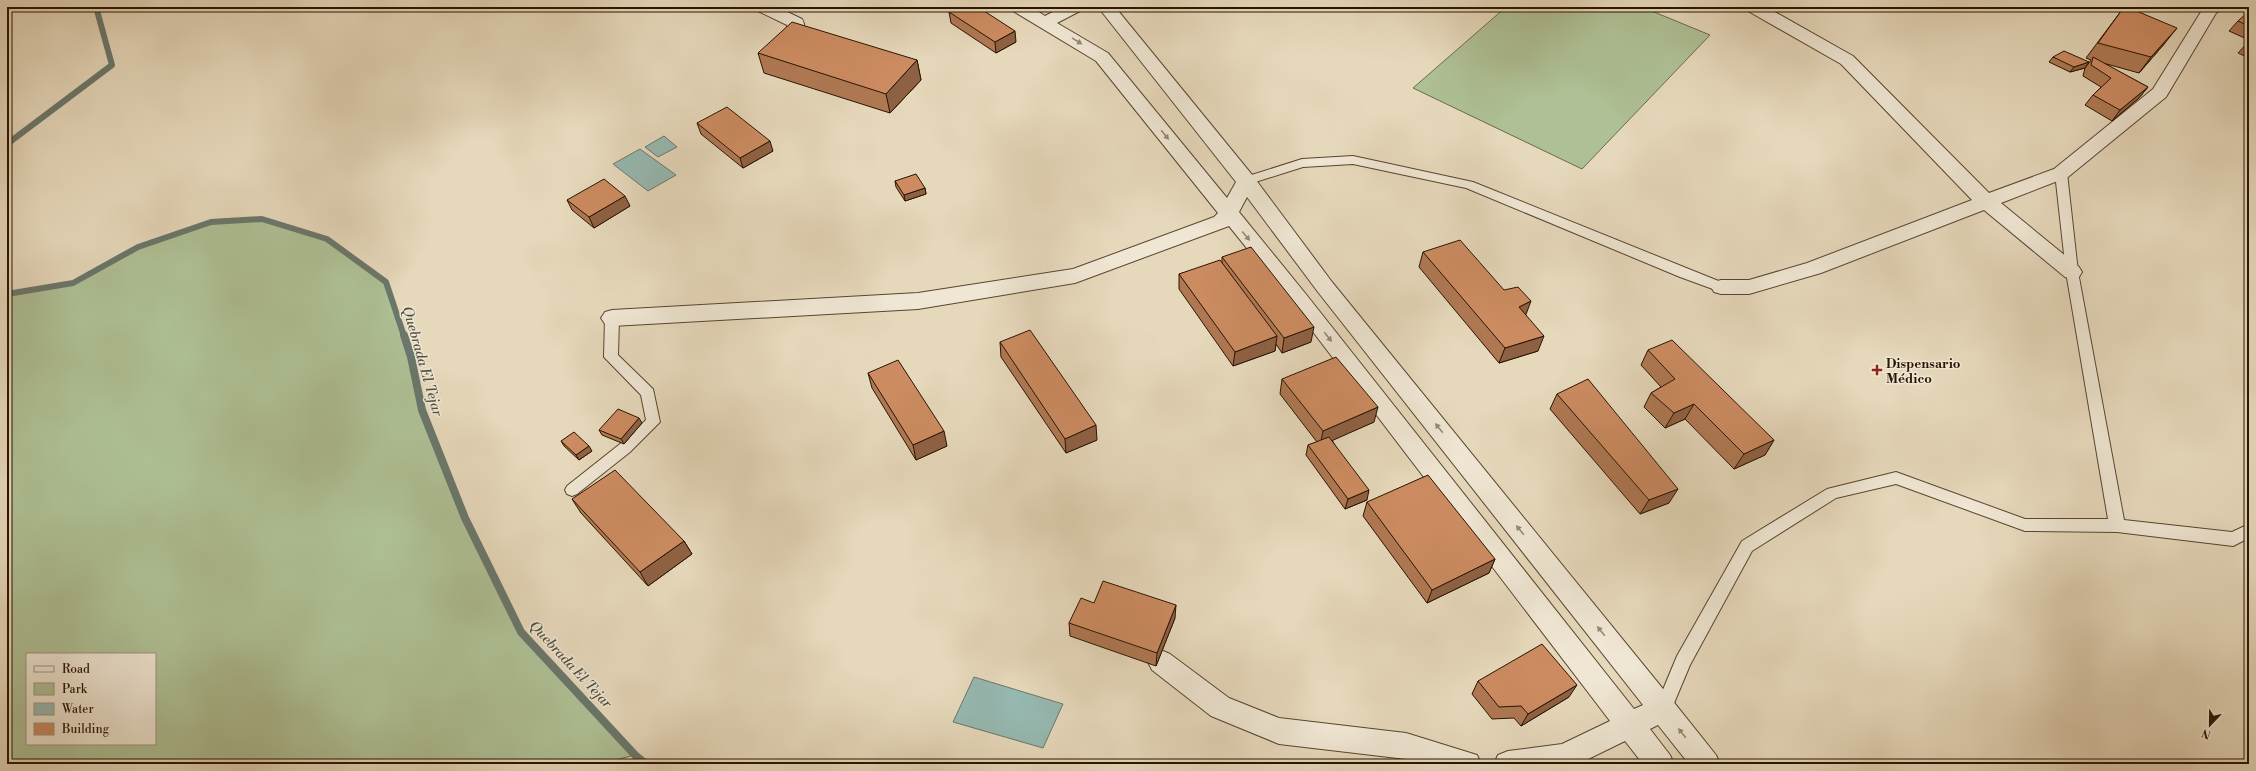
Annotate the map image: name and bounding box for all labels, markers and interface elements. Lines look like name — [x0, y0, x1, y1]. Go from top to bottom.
one-way arrow — [1071, 37, 1082, 45]
one-way arrow — [1160, 130, 1169, 140]
one-way arrow — [1242, 231, 1251, 242]
water label: Quebrada El Tejar — [398, 304, 447, 419]
one-way arrow — [1324, 332, 1332, 343]
place label: Dispensario Médico — [1886, 356, 1961, 387]
marker: Dispensario Médico — [1871, 364, 1883, 376]
one-way arrow — [1434, 423, 1443, 434]
one-way arrow — [1515, 524, 1524, 535]
water label: Quebrada El Tejar — [525, 617, 616, 713]
one-way arrow — [1597, 626, 1605, 637]
legend — [26, 653, 156, 745]
text: Road — [62, 662, 90, 677]
text: Park — [62, 682, 88, 697]
text: Water — [61, 702, 94, 717]
north arrow — [2190, 705, 2230, 745]
text: Building — [61, 722, 110, 737]
text: N — [2200, 725, 2213, 741]
one-way arrow — [1677, 728, 1686, 739]

